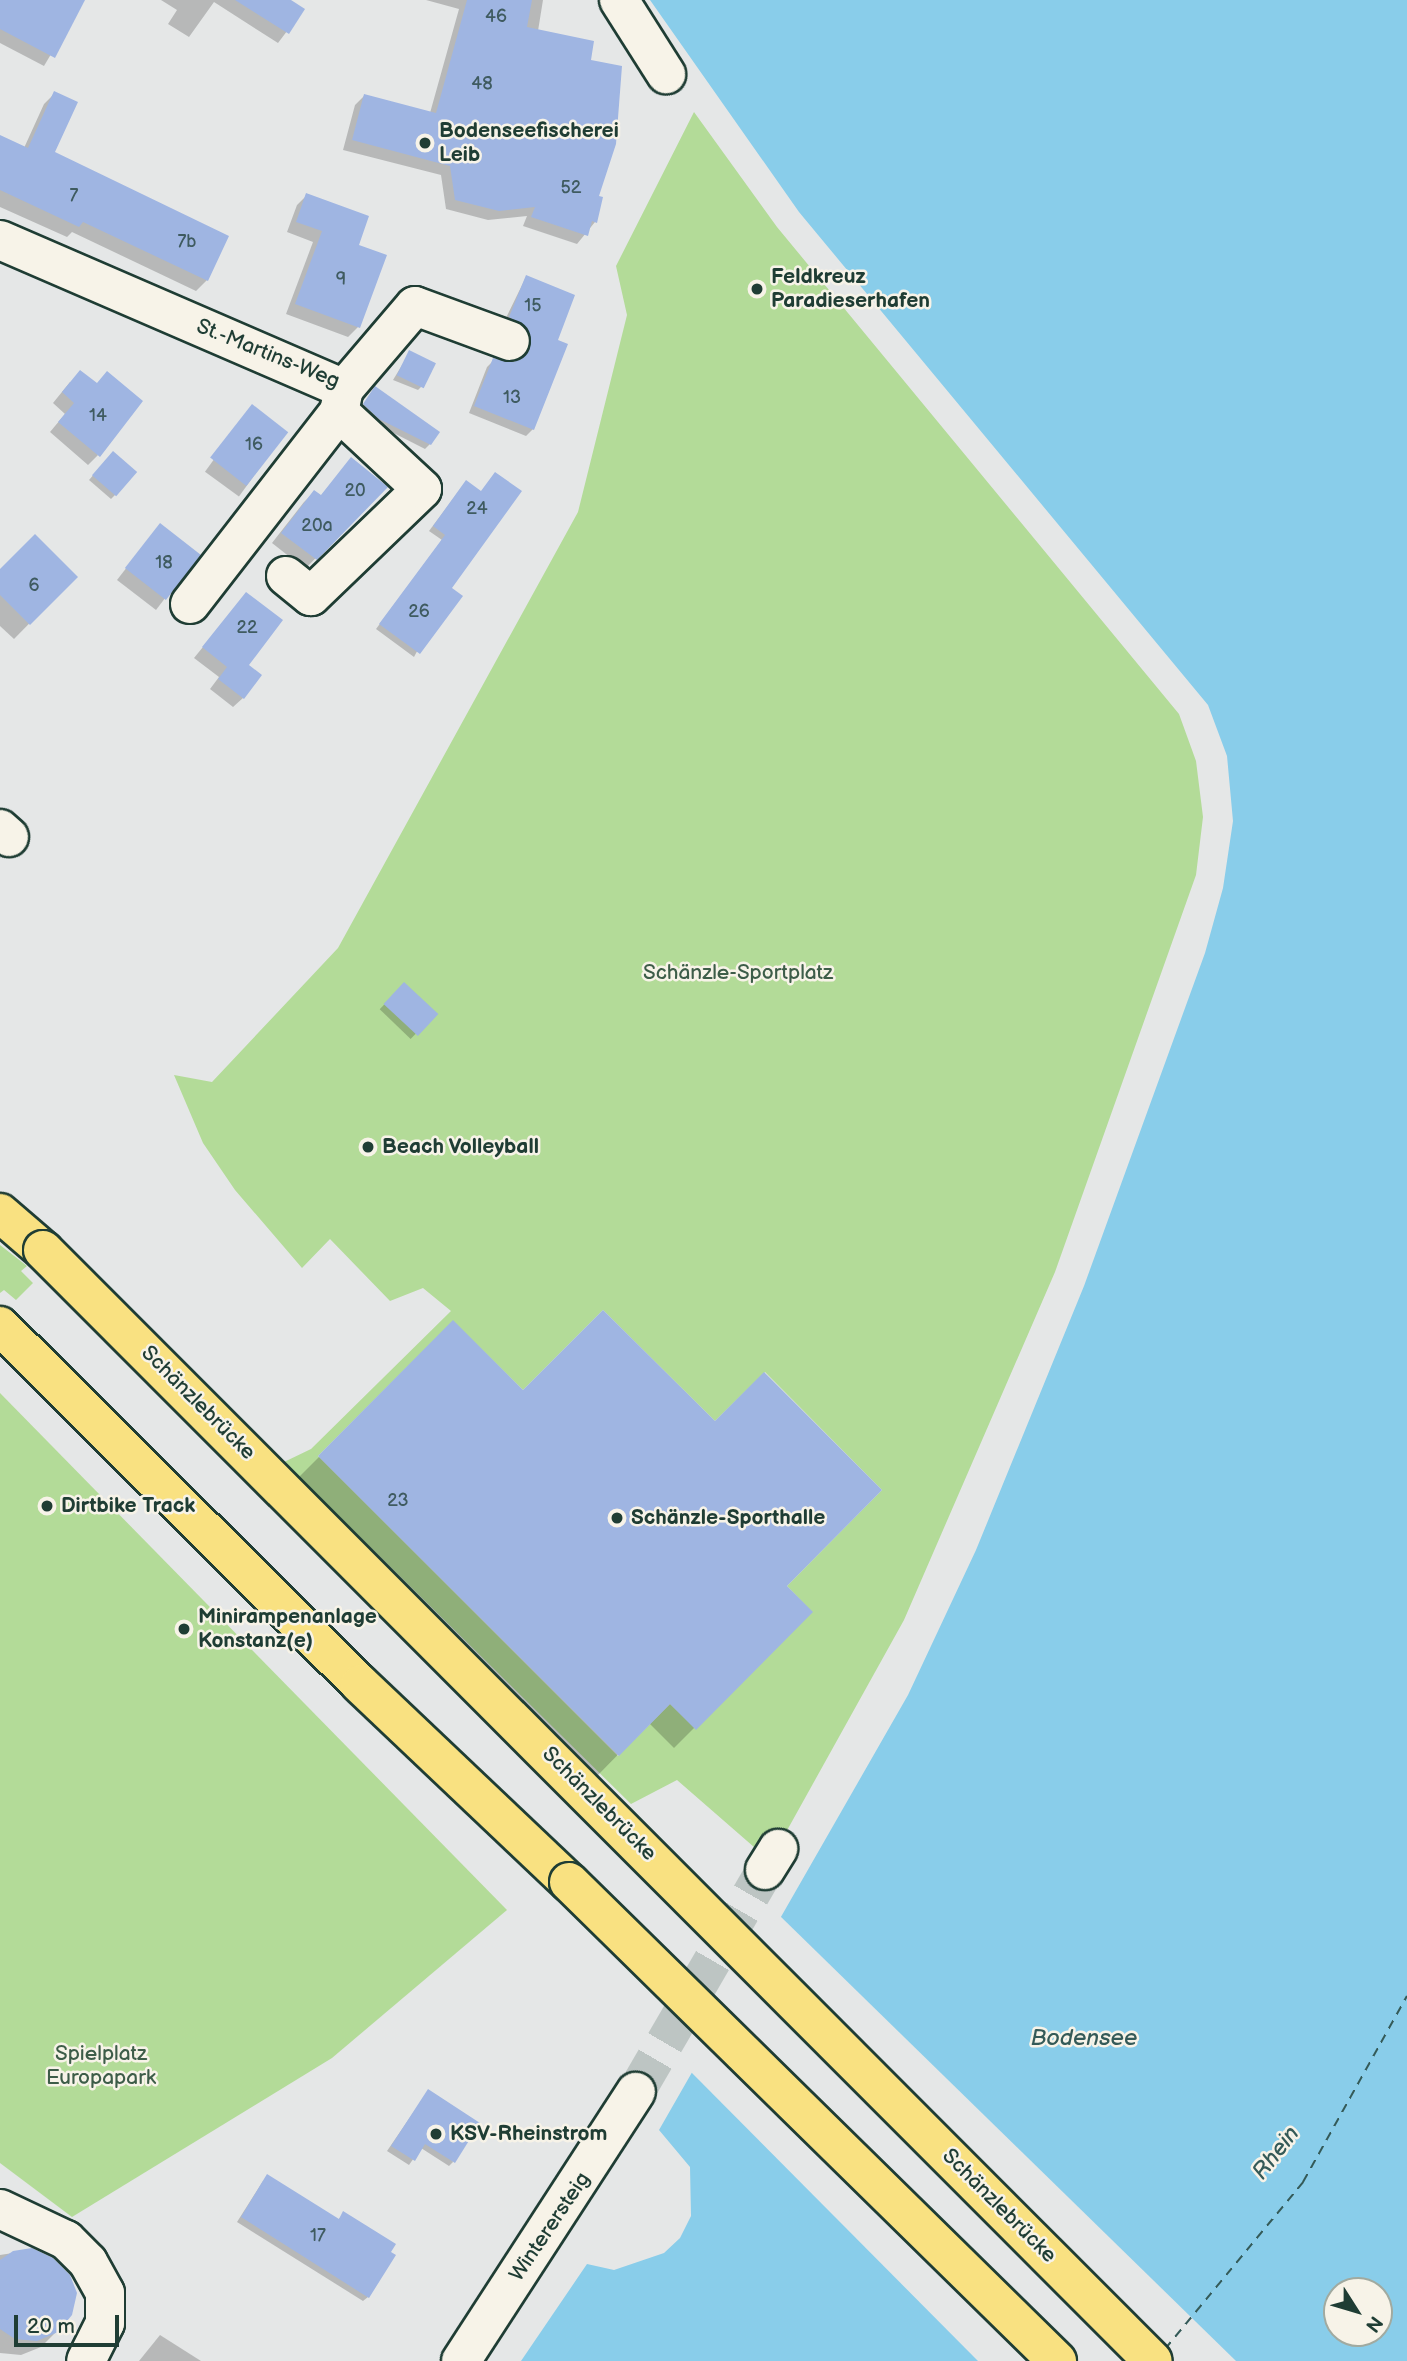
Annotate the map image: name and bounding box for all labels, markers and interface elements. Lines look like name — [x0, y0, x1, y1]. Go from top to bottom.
house number: 46 — [485, 6, 507, 28]
house number: 48 — [471, 73, 493, 95]
place label: Bodenseefischerei Leib — [439, 118, 619, 168]
marker: Bodenseefischerei Leib — [417, 135, 433, 151]
house number: 52 — [561, 177, 581, 199]
house number: 7 — [70, 185, 78, 207]
house number: 7b — [178, 231, 196, 253]
place label: Feldkreuz Paradieserhafen — [771, 264, 930, 314]
house number: 9 — [336, 269, 346, 291]
marker: Feldkreuz Paradieserhafen — [749, 281, 765, 297]
house number: 15 — [524, 295, 542, 317]
street label: St.-Martins-Weg — [193, 314, 343, 394]
house number: 13 — [503, 387, 521, 409]
house number: 14 — [89, 405, 107, 427]
house number: 16 — [245, 434, 263, 456]
house number: 20 — [344, 480, 366, 502]
house number: 24 — [466, 498, 488, 520]
house number: 20a — [301, 515, 333, 537]
house number: 18 — [155, 552, 173, 574]
house number: 6 — [29, 575, 39, 597]
house number: 26 — [408, 601, 430, 623]
house number: 22 — [236, 617, 258, 639]
park label: Schänzle-Sportplatz — [643, 960, 833, 986]
place label: Beach Volleyball — [382, 1134, 540, 1160]
marker: Beach Volleyball — [360, 1139, 376, 1155]
street label: Schänzlebrücke — [136, 1341, 260, 1465]
house number: 23 — [387, 1490, 409, 1512]
place label: Dirtbike Track — [61, 1493, 195, 1519]
marker: Dirtbike Track — [39, 1498, 55, 1514]
place label: Schänzle-Sporthalle — [631, 1505, 825, 1531]
marker: Schänzle-Sporthalle — [609, 1510, 625, 1526]
place label: Minirampenanlage Konstanz(e) — [198, 1604, 377, 1654]
marker: Minirampenanlage Konstanz(e) — [176, 1621, 192, 1637]
street label: Schänzlebrücke — [537, 1742, 661, 1866]
water label: Bodensee — [1031, 2024, 1137, 2052]
park label: Spielplatz Europapark — [46, 2041, 156, 2091]
place label: KSV-Rheinstrom — [450, 2121, 607, 2147]
water label: Rhein — [1247, 2121, 1305, 2185]
marker: KSV-Rheinstrom — [428, 2126, 444, 2142]
street label: Schänzlebrücke — [937, 2144, 1061, 2268]
street label: Winterersteig — [504, 2168, 596, 2286]
house number: 17 — [310, 2225, 326, 2247]
north arrow — [1323, 2277, 1393, 2347]
scale bar — [18, 2302, 122, 2346]
text: N — [1360, 2311, 1387, 2336]
text: 20 m — [27, 2314, 75, 2339]

